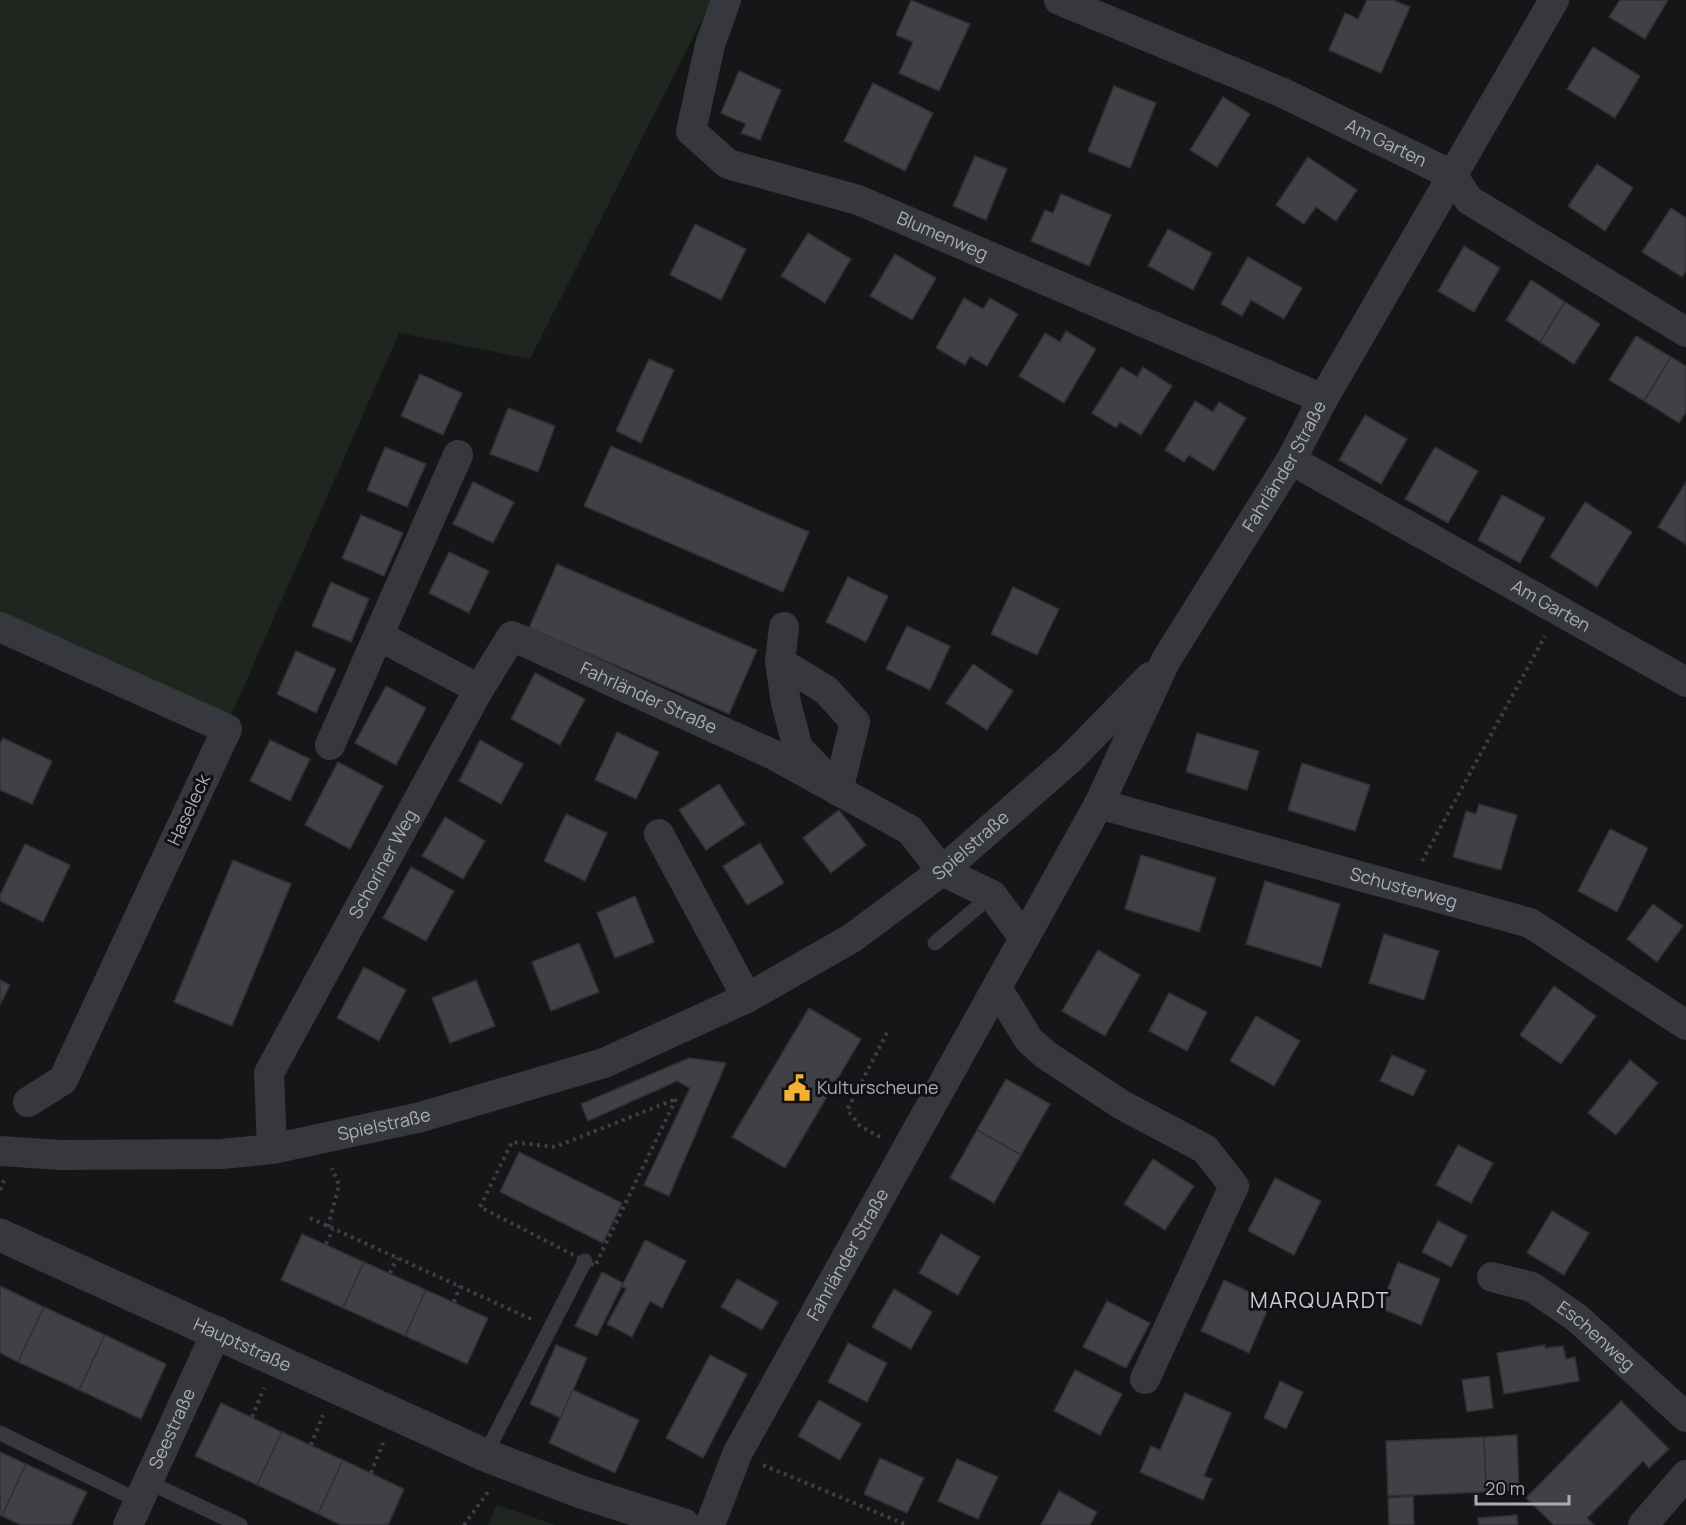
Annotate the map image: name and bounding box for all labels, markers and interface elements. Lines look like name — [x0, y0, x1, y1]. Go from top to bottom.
street label: Am Garten — [1342, 112, 1431, 172]
street label: Blumenweg — [893, 205, 992, 265]
street label: Fahrländer Straße — [1236, 396, 1331, 536]
street label: Am Garten — [1507, 573, 1595, 637]
street label: Fahrländer Straße — [577, 656, 721, 739]
street label: Haseleck — [161, 769, 215, 849]
street label: Schoriner Weg — [343, 805, 422, 923]
street label: Spielstraße — [927, 805, 1014, 885]
street label: Schusterweg — [1347, 861, 1460, 913]
public building icon: Kulturscheune — [782, 1073, 812, 1103]
place label: Kulturscheune — [817, 1075, 938, 1099]
street label: Spielstraße — [335, 1102, 433, 1146]
street label: Fahrländer Straße — [801, 1184, 894, 1325]
district label: MARQUARDT — [1250, 1286, 1390, 1314]
street label: Eschenweg — [1553, 1295, 1641, 1376]
street label: Hauptstraße — [190, 1311, 295, 1377]
street label: Seestraße — [142, 1384, 200, 1472]
scale bar — [1476, 1468, 1569, 1506]
text: 20 m — [1485, 1476, 1525, 1500]

